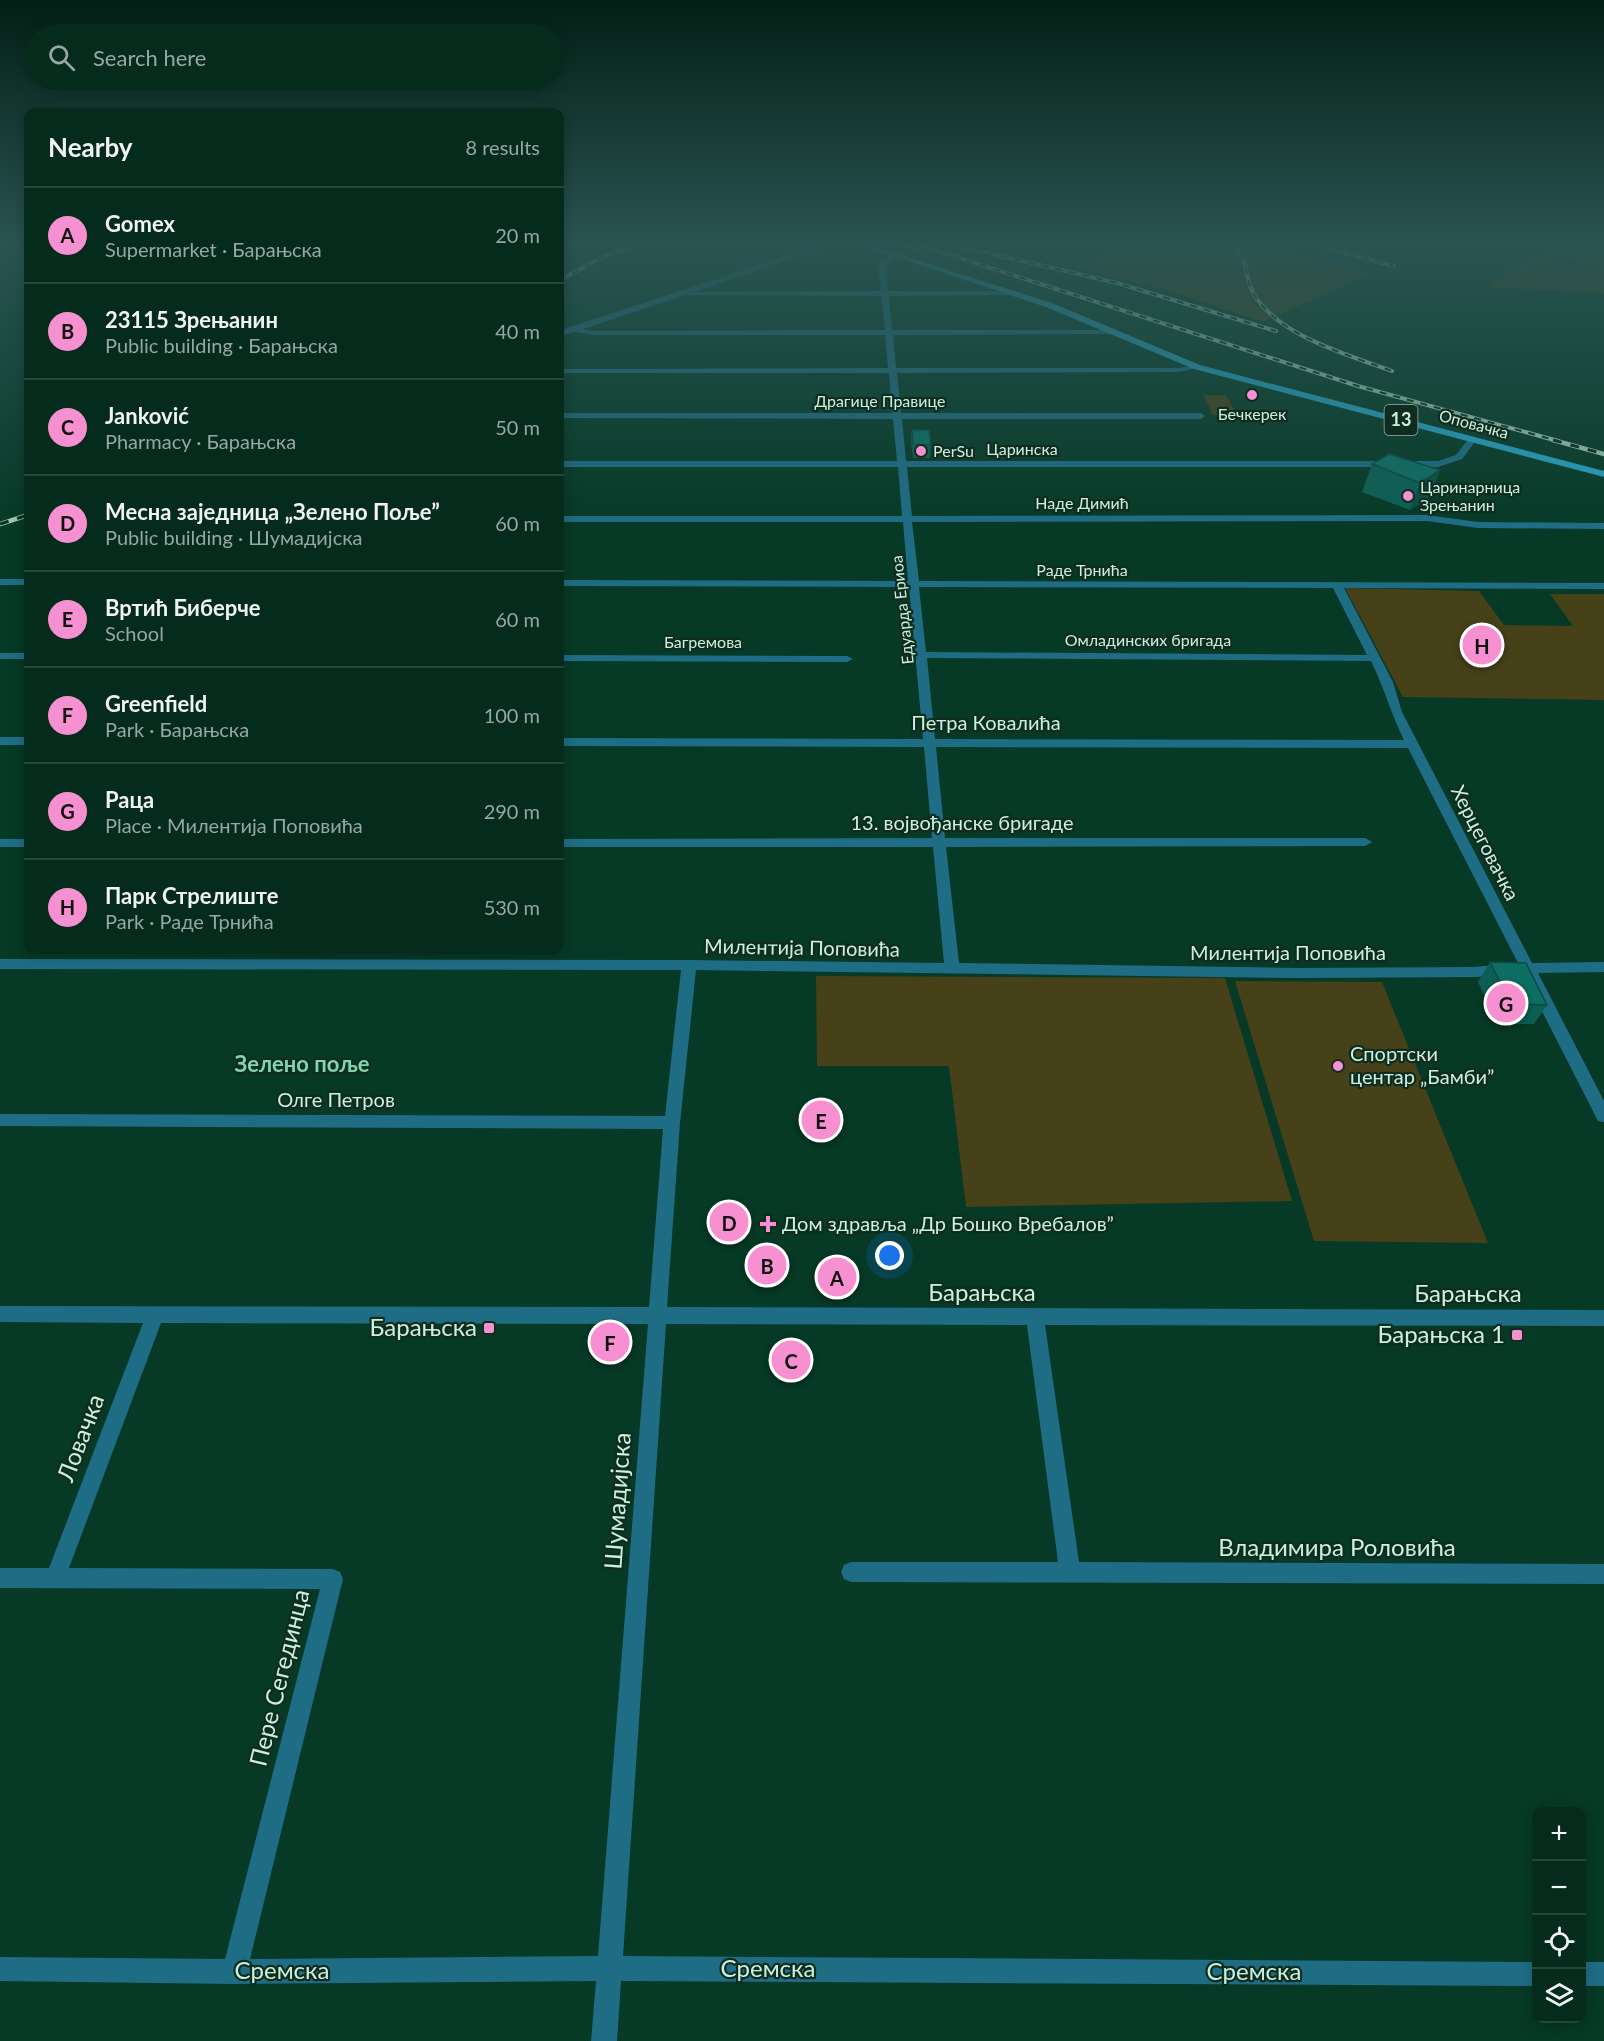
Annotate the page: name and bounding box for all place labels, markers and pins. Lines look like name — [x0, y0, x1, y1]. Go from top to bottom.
marker: Бечкерек — [1245, 388, 1259, 402]
place label: Бечкерек — [1218, 404, 1287, 423]
place label: PerSu — [933, 441, 974, 460]
marker: PerSu — [914, 444, 928, 458]
place label: Царинарница Зрењанин — [1420, 477, 1520, 514]
marker: Царинарница Зрењанин — [1401, 489, 1415, 503]
pin: H — [1462, 622, 1502, 668]
pin: G — [1486, 980, 1526, 1026]
place label: Спортски центар „Бамби” — [1350, 1041, 1494, 1088]
marker: Спортски центар „Бамби” — [1331, 1059, 1345, 1073]
pin: E — [802, 1098, 840, 1142]
pin: D — [710, 1200, 748, 1244]
place label: Дом здравља „Др Бошко Вребалов” — [782, 1211, 1114, 1235]
marker: Дом здравља „Др Бошко Вребалов” — [759, 1215, 777, 1233]
pin: B — [748, 1242, 786, 1288]
pin: A — [818, 1254, 856, 1300]
place label: Барањска — [370, 1312, 477, 1341]
place label: Барањска 1 — [1377, 1319, 1505, 1348]
pin: F — [590, 1320, 630, 1364]
marker: Барањска — [482, 1321, 496, 1335]
marker: Барањска 1 — [1510, 1328, 1524, 1342]
pin: C — [772, 1338, 810, 1382]

